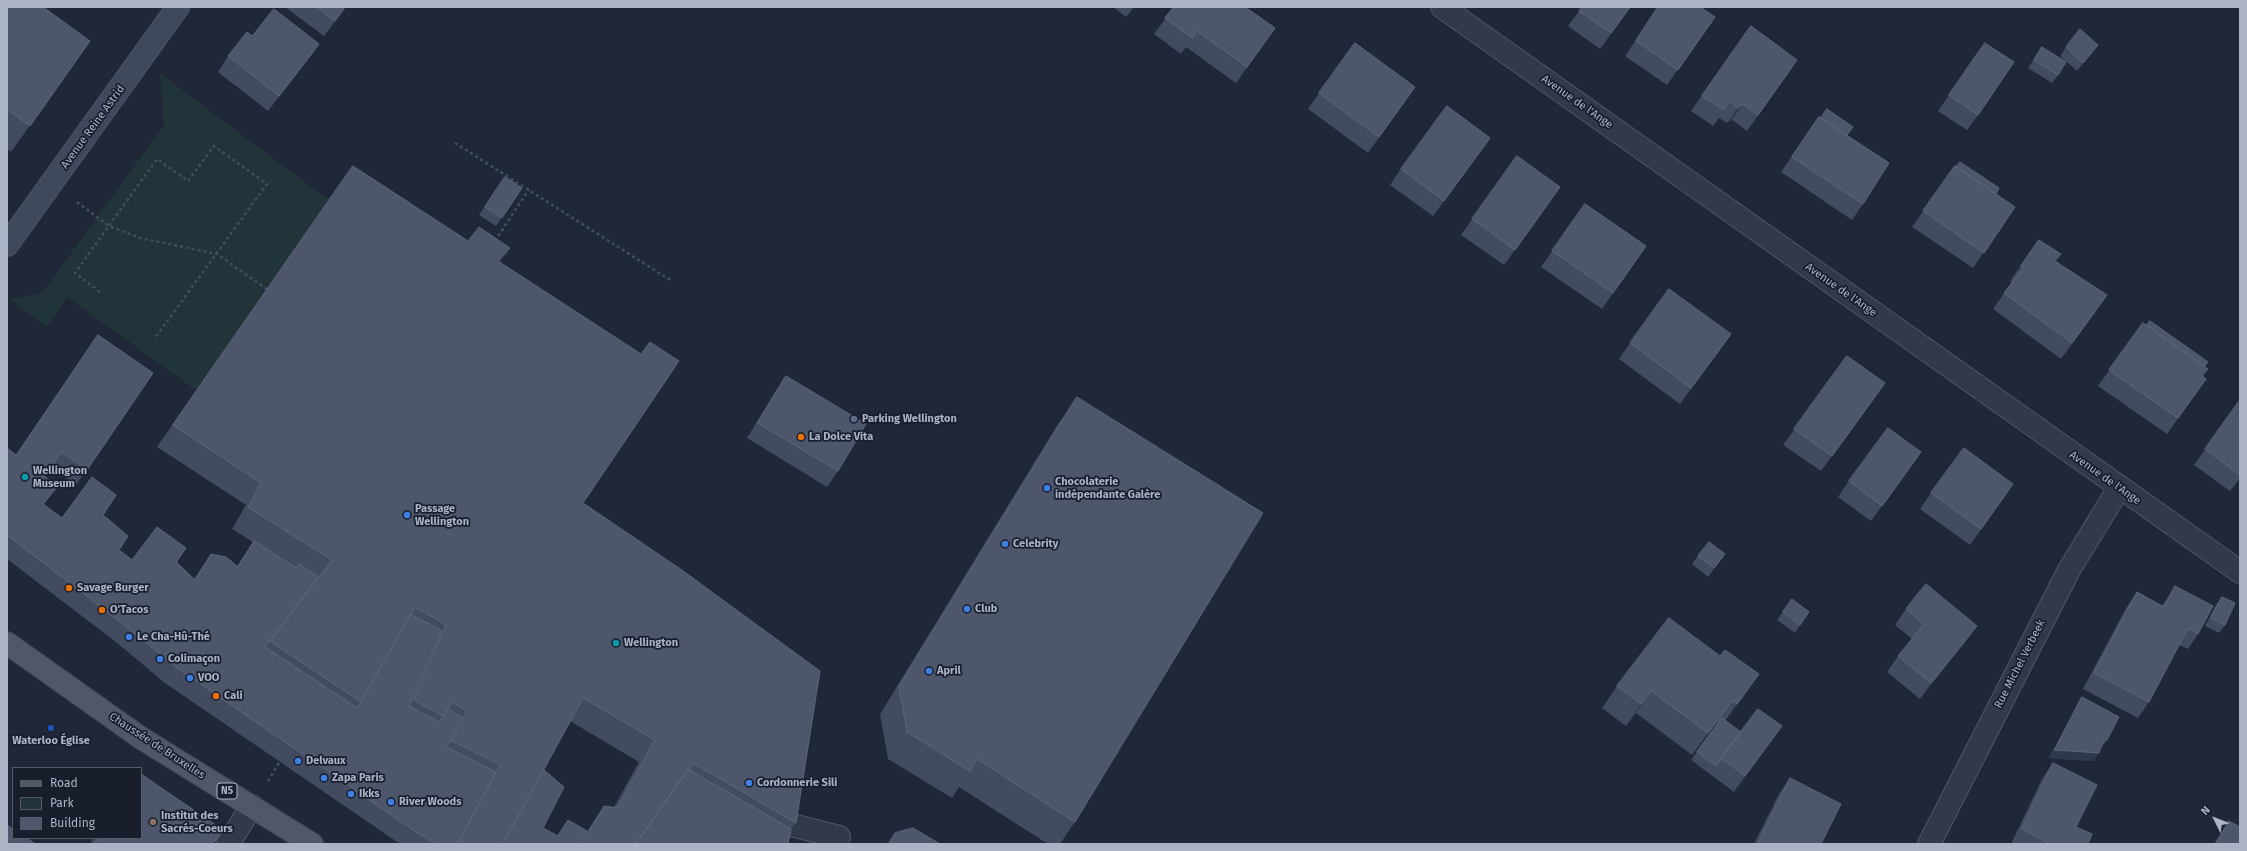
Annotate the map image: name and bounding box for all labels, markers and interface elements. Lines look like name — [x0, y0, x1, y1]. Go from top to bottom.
street label: Avenue de l'Ange — [1539, 72, 1615, 132]
street label: Avenue Reine Astrid — [58, 83, 128, 171]
street label: Avenue de l'Ange — [1803, 260, 1879, 320]
place label: Parking Wellington — [862, 412, 957, 426]
marker: Parking Wellington — [849, 414, 859, 424]
place label: La Dolce Vita — [809, 430, 873, 444]
marker: La Dolce Vita — [796, 432, 806, 442]
street label: Avenue de l'Ange — [2067, 448, 2143, 508]
place label: Wellington Museum — [33, 464, 87, 490]
marker: Wellington Museum — [20, 472, 30, 482]
place label: Chocolaterie indépendante Galère — [1055, 475, 1160, 501]
marker: Chocolaterie indépendante Galère — [1042, 483, 1052, 493]
place label: Passage Wellington — [415, 502, 469, 528]
marker: Passage Wellington — [402, 510, 412, 520]
place label: Celebrity — [1013, 537, 1058, 551]
marker: Celebrity — [1000, 539, 1010, 549]
place label: Savage Burger — [77, 581, 149, 595]
marker: Savage Burger — [64, 583, 74, 593]
place label: Club — [975, 602, 997, 616]
place label: O'Tacos — [110, 603, 149, 617]
marker: Club — [962, 604, 972, 614]
marker: O'Tacos — [97, 605, 107, 615]
street label: Rue Michel Verbeek — [1992, 617, 2048, 711]
place label: Le Cha-Hû-Thé — [137, 630, 210, 644]
marker: Le Cha-Hû-Thé — [124, 632, 134, 642]
place label: Wellington — [624, 636, 678, 650]
marker: Wellington — [611, 638, 621, 648]
place label: Colimaçon — [168, 652, 220, 666]
marker: Colimaçon — [155, 654, 165, 664]
place label: April — [937, 664, 961, 678]
marker: April — [924, 666, 934, 676]
place label: VOO — [198, 671, 219, 685]
marker: VOO — [185, 673, 195, 683]
place label: Cali — [224, 689, 243, 703]
marker: Cali — [211, 691, 221, 701]
street label: Chaussée de Bruxelles — [107, 710, 207, 782]
marker: Waterloo Église — [46, 723, 56, 733]
place label: Waterloo Église — [12, 734, 90, 748]
place label: Delvaux — [306, 754, 346, 768]
marker: Delvaux — [293, 756, 303, 766]
legend — [12, 767, 142, 839]
place label: Zapa Paris — [332, 771, 384, 785]
marker: Zapa Paris — [319, 773, 329, 783]
text: Road — [50, 776, 78, 790]
place label: Cordonnerie Sili — [757, 776, 837, 790]
marker: Cordonnerie Sili — [744, 778, 754, 788]
road number: N5 — [217, 783, 237, 799]
place label: Ikks — [359, 787, 380, 801]
marker: Ikks — [346, 789, 356, 799]
place label: River Woods — [399, 795, 462, 809]
text: Park — [50, 796, 74, 810]
marker: River Woods — [386, 797, 396, 807]
north arrow — [2195, 799, 2235, 839]
text: N — [2198, 804, 2213, 818]
place label: Institut des Sacrés-Coeurs — [161, 809, 233, 835]
text: Building — [50, 816, 95, 830]
marker: Institut des Sacrés-Coeurs — [148, 817, 158, 827]

